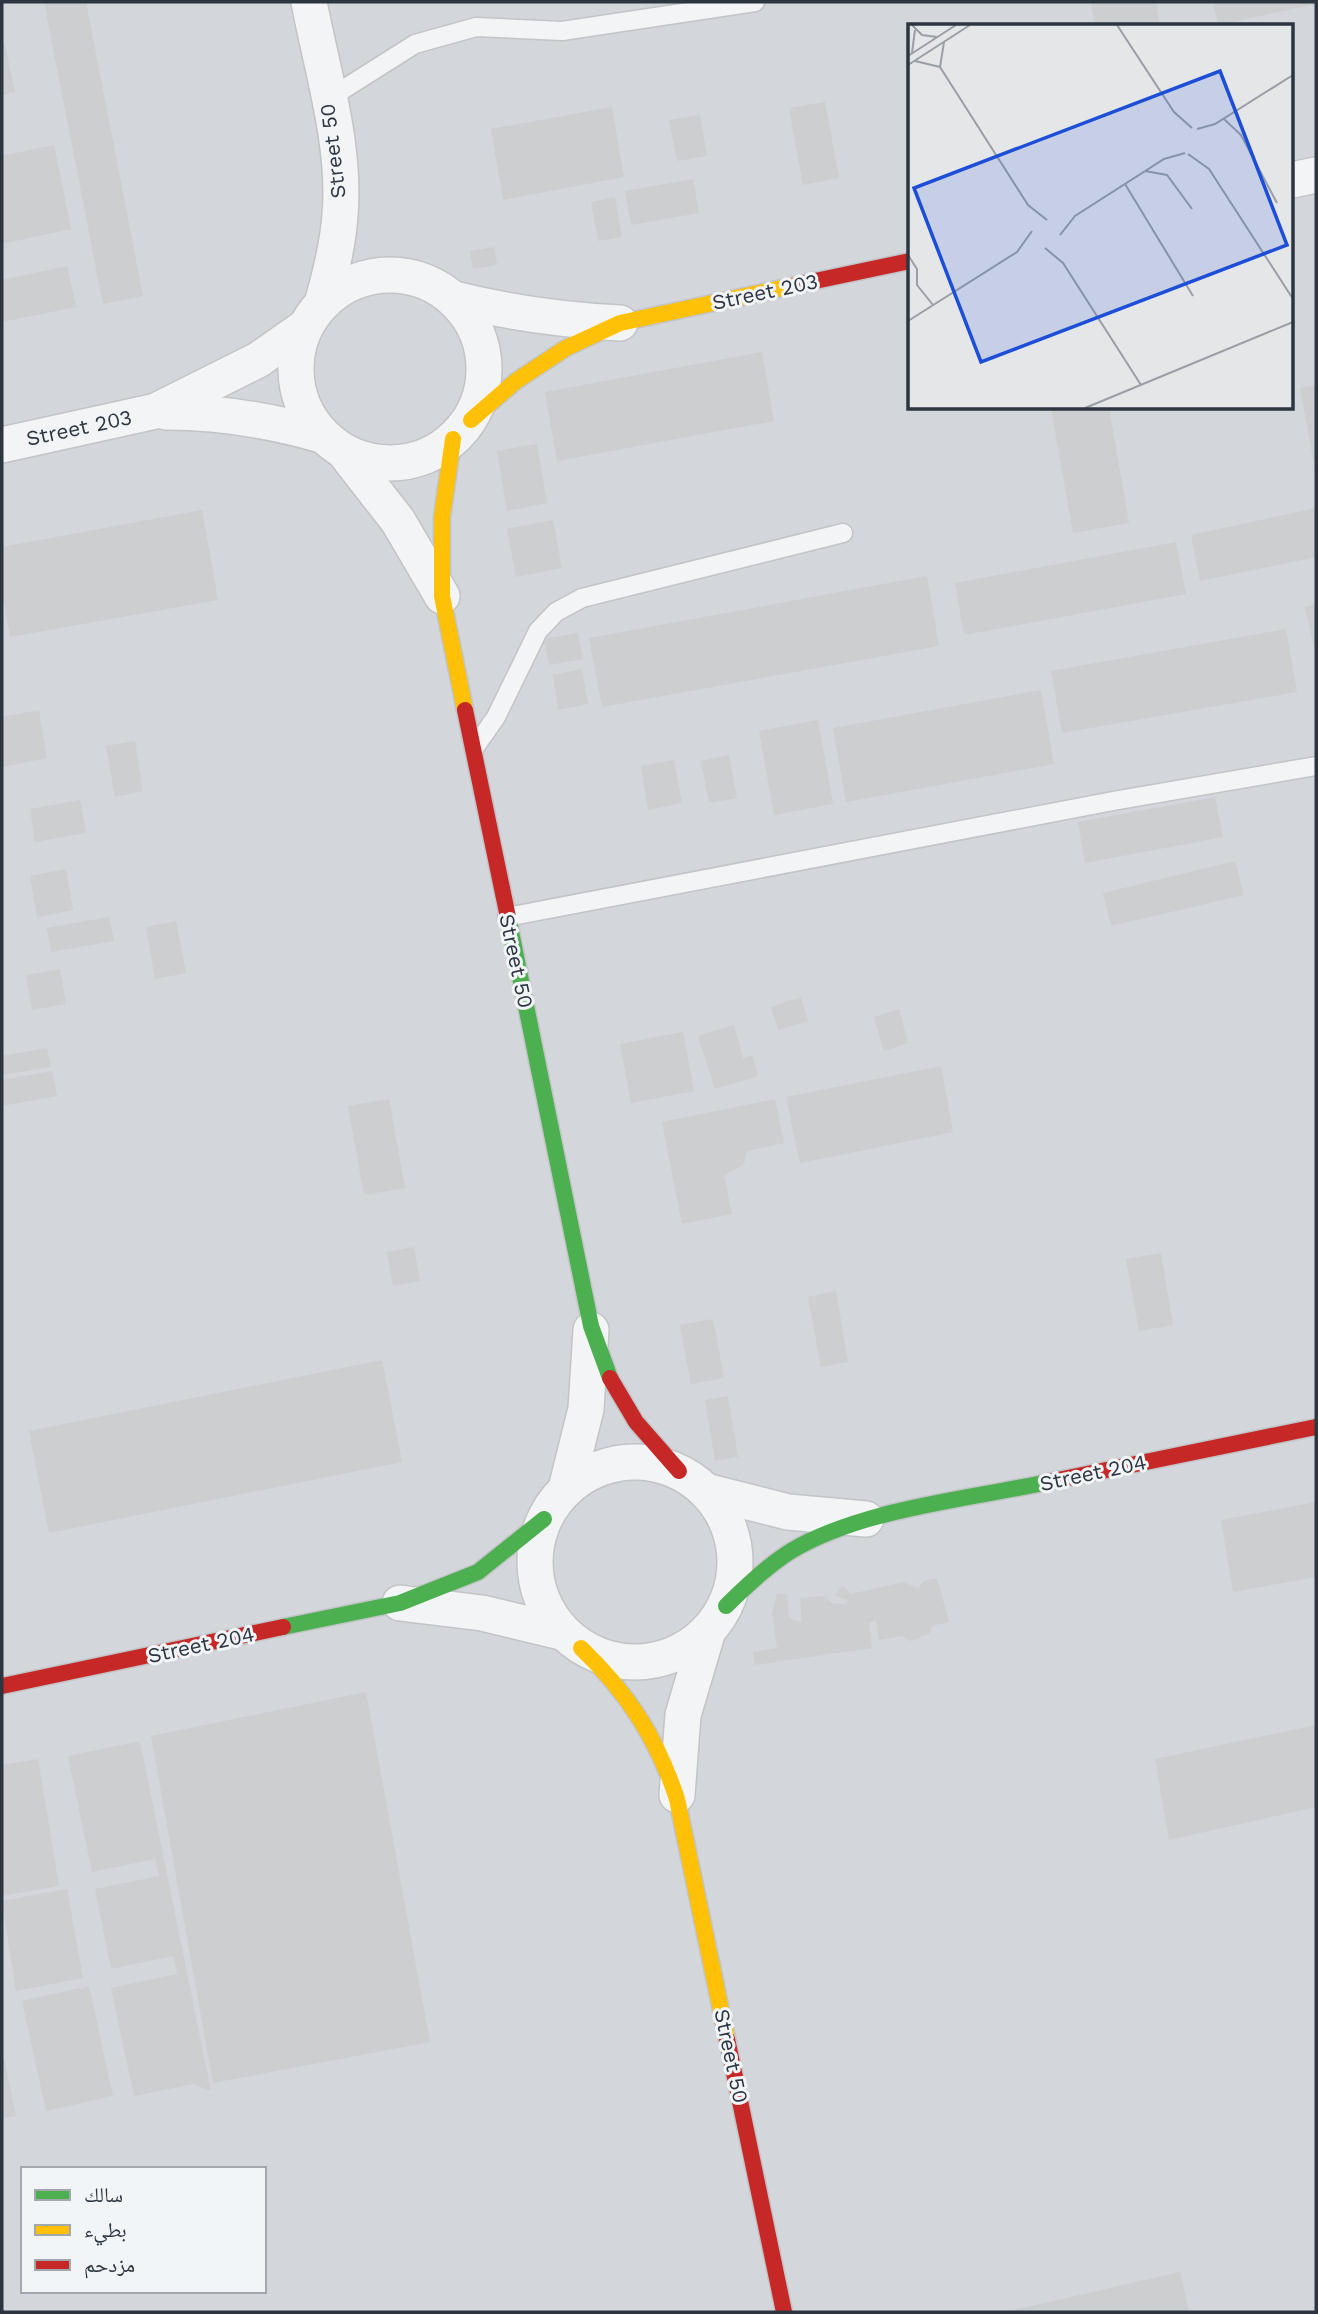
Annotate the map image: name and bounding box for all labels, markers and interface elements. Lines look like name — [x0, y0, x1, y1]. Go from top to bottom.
inset map — [908, 24, 1294, 410]
street label: Street 50 — [314, 102, 351, 200]
street label: Street 203 — [710, 268, 820, 315]
street label: Street 203 — [24, 404, 134, 451]
street label: Street 50 — [494, 912, 539, 1010]
street label: Street 204 — [1037, 1449, 1149, 1496]
street label: Street 204 — [145, 1621, 257, 1668]
street label: Street 50 — [709, 2007, 754, 2105]
legend — [21, 2167, 266, 2293]
text: سالك — [84, 2182, 123, 2207]
text: بطيء — [84, 2217, 127, 2246]
text: مزدحم — [84, 2252, 135, 2279]

